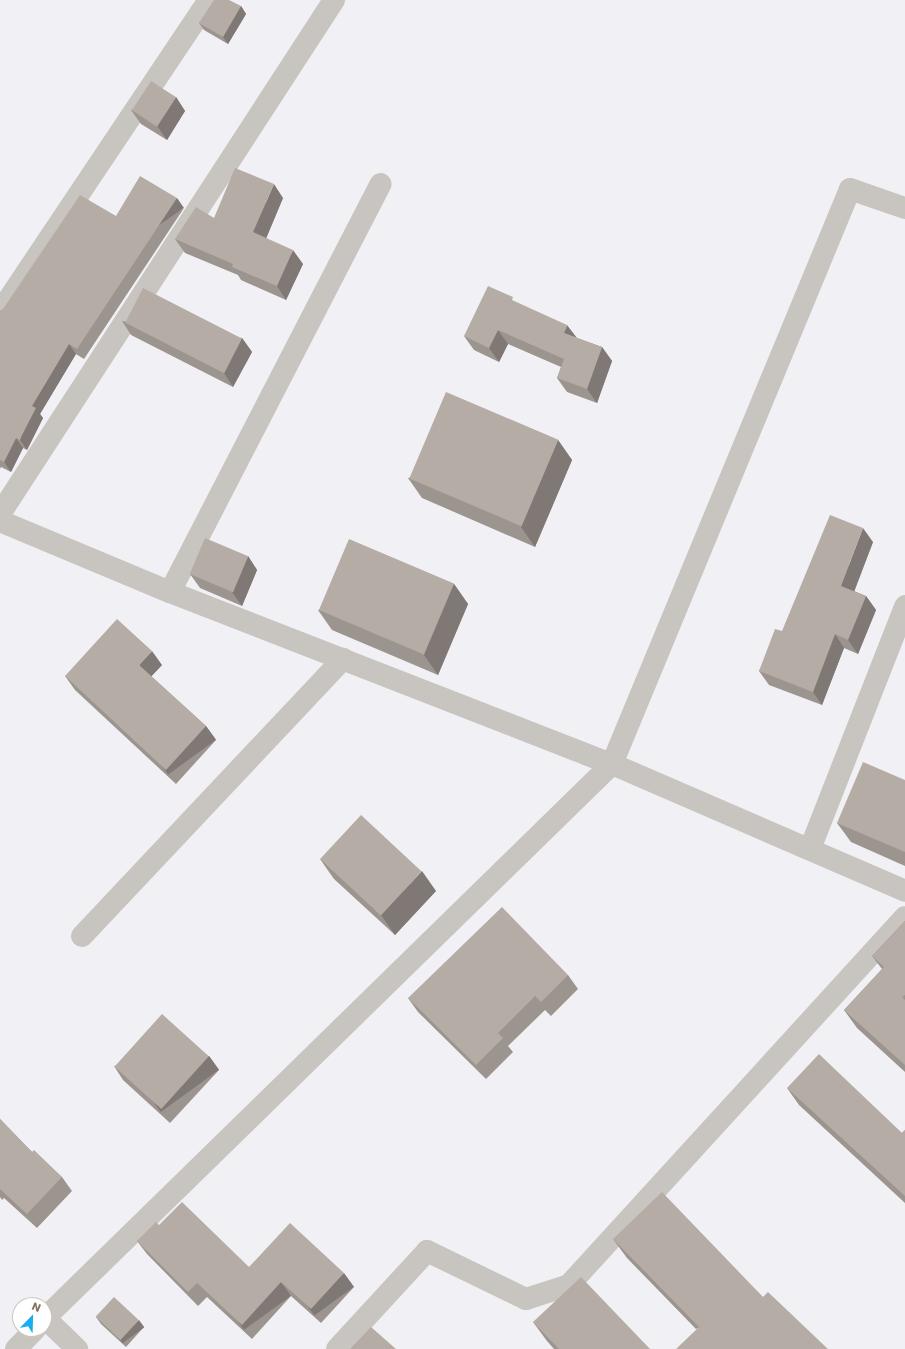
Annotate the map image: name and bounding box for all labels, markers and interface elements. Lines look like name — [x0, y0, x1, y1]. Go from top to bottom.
north arrow — [12, 1297, 52, 1337]
text: N — [29, 1298, 43, 1316]

